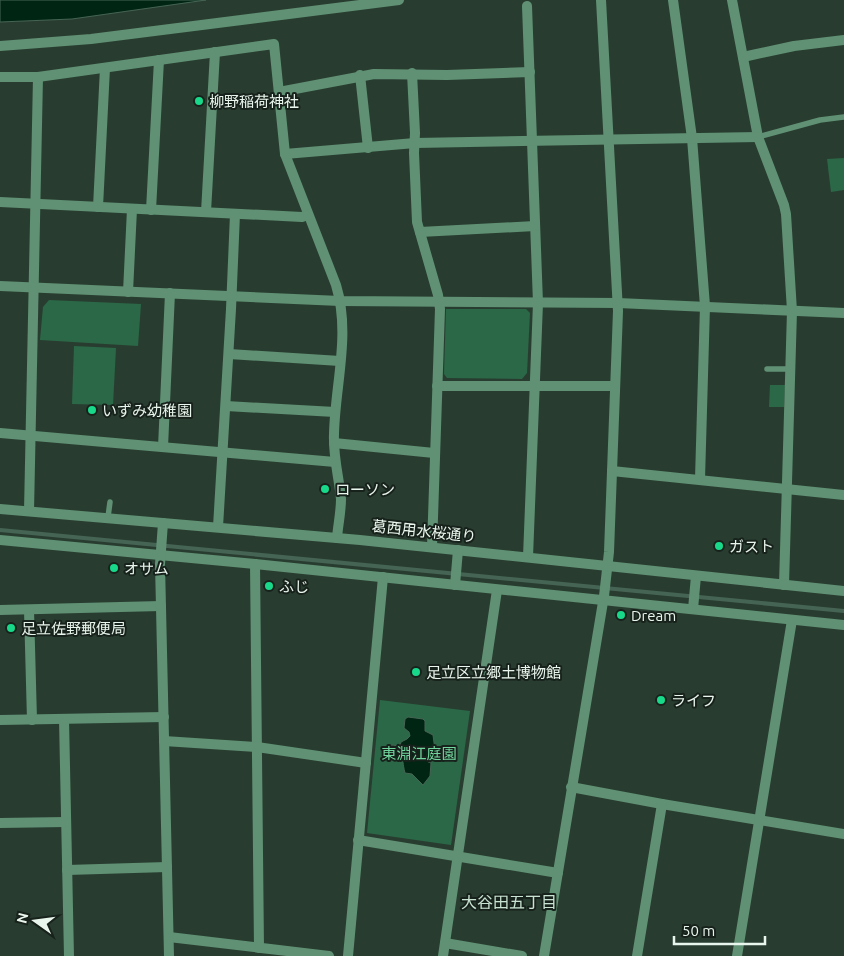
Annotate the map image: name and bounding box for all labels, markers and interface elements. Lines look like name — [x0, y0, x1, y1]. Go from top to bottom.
place label: 柳野稲荷神社 — [209, 93, 299, 110]
marker: 柳野稲荷神社 — [193, 95, 205, 107]
place label: いずみ幼稚園 — [102, 402, 192, 419]
marker: いずみ幼稚園 — [86, 404, 98, 416]
place label: ローソン — [335, 481, 395, 498]
marker: ローソン — [319, 483, 331, 495]
street label: 葛西用水桜通り — [371, 517, 477, 545]
place label: ガスト — [729, 538, 774, 555]
marker: ガスト — [713, 540, 725, 552]
place label: オサム — [124, 560, 169, 577]
marker: オサム — [108, 562, 120, 574]
place label: ふじ — [279, 578, 309, 595]
marker: ふじ — [263, 580, 275, 592]
place label: Dream — [631, 607, 676, 624]
marker: Dream — [615, 609, 627, 621]
place label: 足立佐野郵便局 — [21, 620, 126, 637]
marker: 足立佐野郵便局 — [5, 622, 17, 634]
place label: 足立区立郷土博物館 — [426, 664, 561, 681]
marker: 足立区立郷土博物館 — [410, 666, 422, 678]
place label: ライフ — [671, 692, 716, 709]
marker: ライフ — [655, 694, 667, 706]
park label: 東淵江庭園 — [381, 745, 457, 762]
district label: 大谷田五丁目 — [461, 893, 557, 911]
north arrow — [10, 896, 60, 946]
text: N — [13, 911, 31, 925]
scale bar — [674, 914, 765, 946]
text: 50 m — [682, 922, 715, 939]

